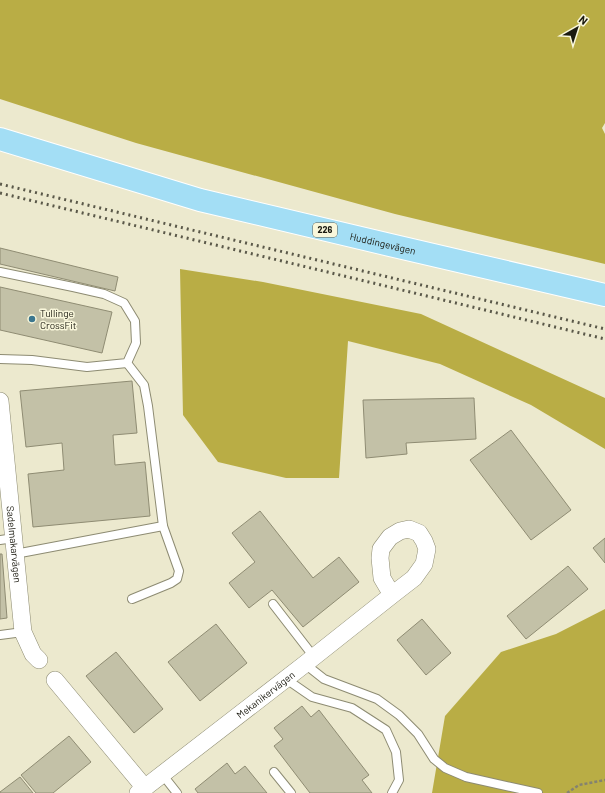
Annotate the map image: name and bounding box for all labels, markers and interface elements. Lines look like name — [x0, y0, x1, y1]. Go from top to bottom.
north arrow — [557, 8, 597, 48]
text: N — [577, 12, 591, 27]
road number: 226 — [313, 223, 337, 237]
street label: Huddingevägen — [349, 230, 417, 257]
place label: Tullinge CrossFit — [40, 307, 77, 331]
marker: Tullinge CrossFit — [27, 314, 37, 324]
street label: Sadelmakarvägen — [4, 505, 24, 583]
street label: Mekanikervägen — [234, 668, 297, 721]

